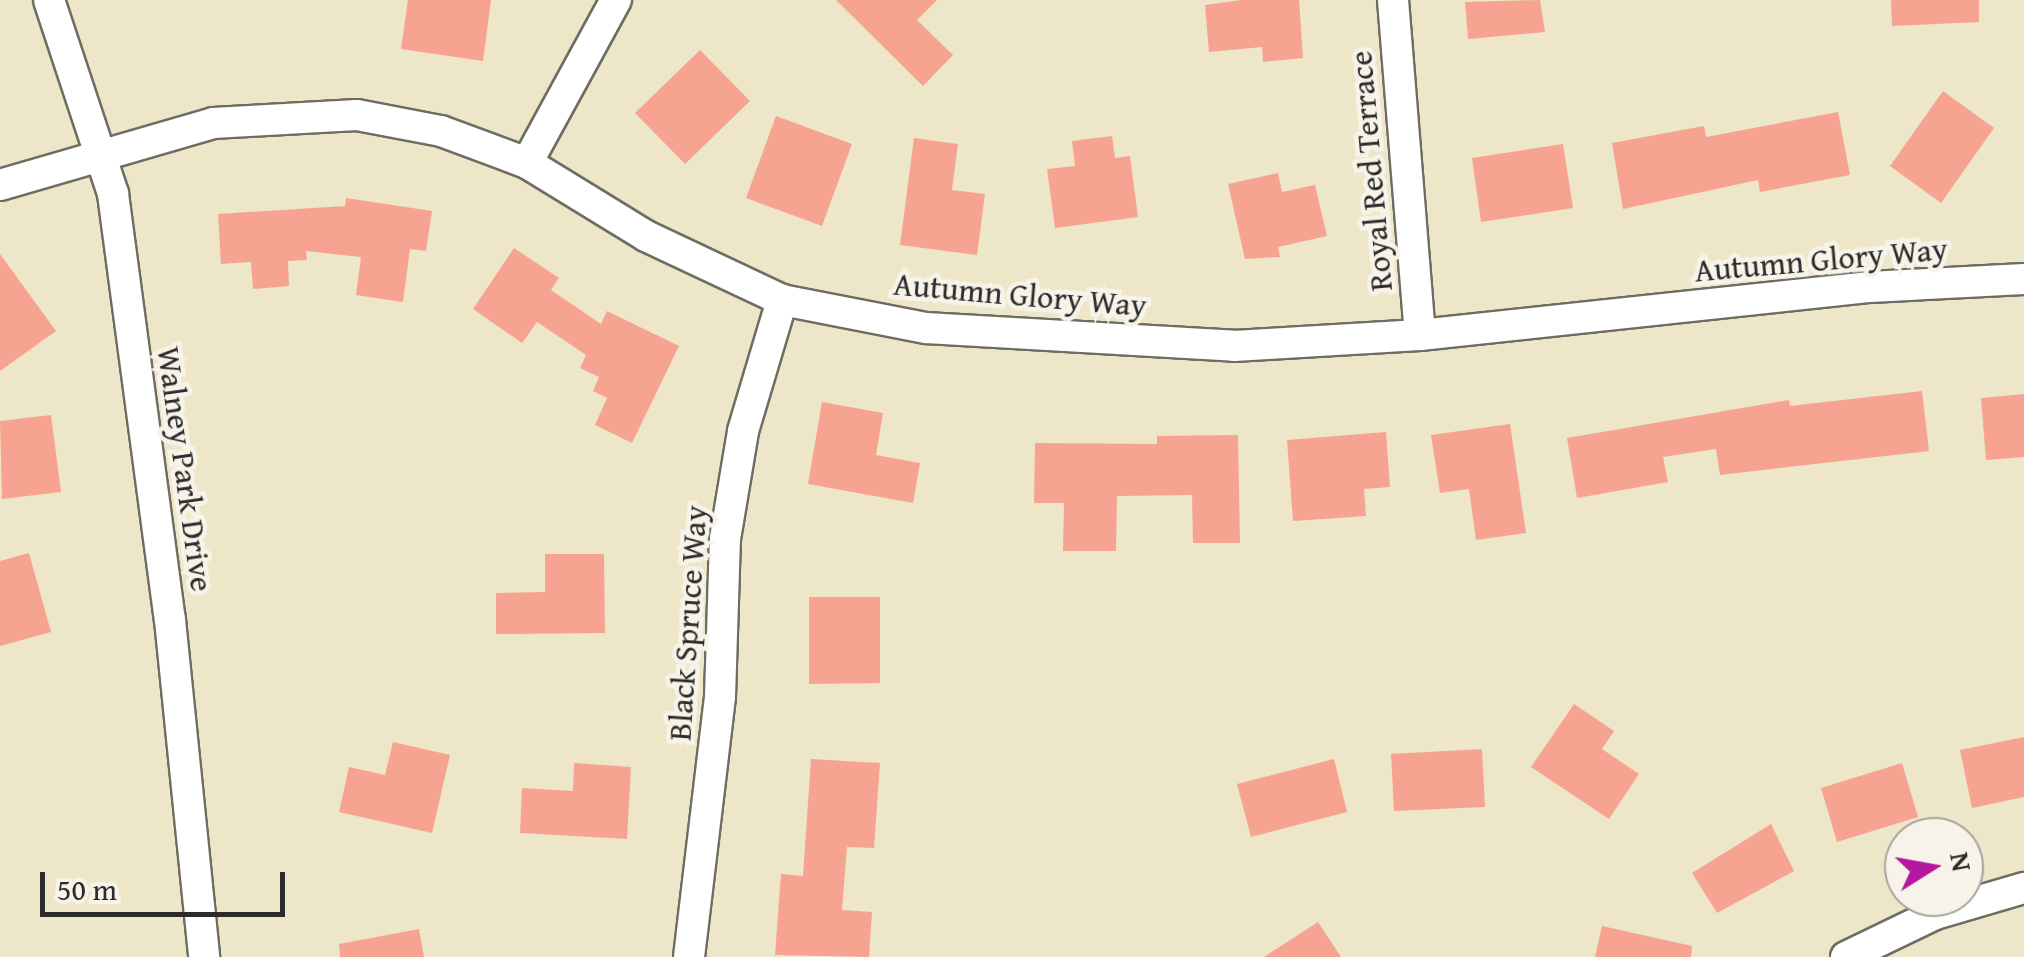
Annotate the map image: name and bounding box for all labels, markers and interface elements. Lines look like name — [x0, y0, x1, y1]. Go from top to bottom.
street label: Royal Red Terrace — [1341, 49, 1401, 293]
street label: Autumn Glory Way — [1693, 230, 1949, 290]
street label: Autumn Glory Way — [892, 265, 1148, 325]
street label: Walney Park Drive — [149, 344, 221, 594]
street label: Black Spruce Way — [661, 504, 715, 742]
north arrow — [1884, 817, 1984, 917]
text: N — [1940, 848, 1984, 875]
scale bar — [45, 852, 290, 914]
text: 50 m — [57, 867, 117, 911]

